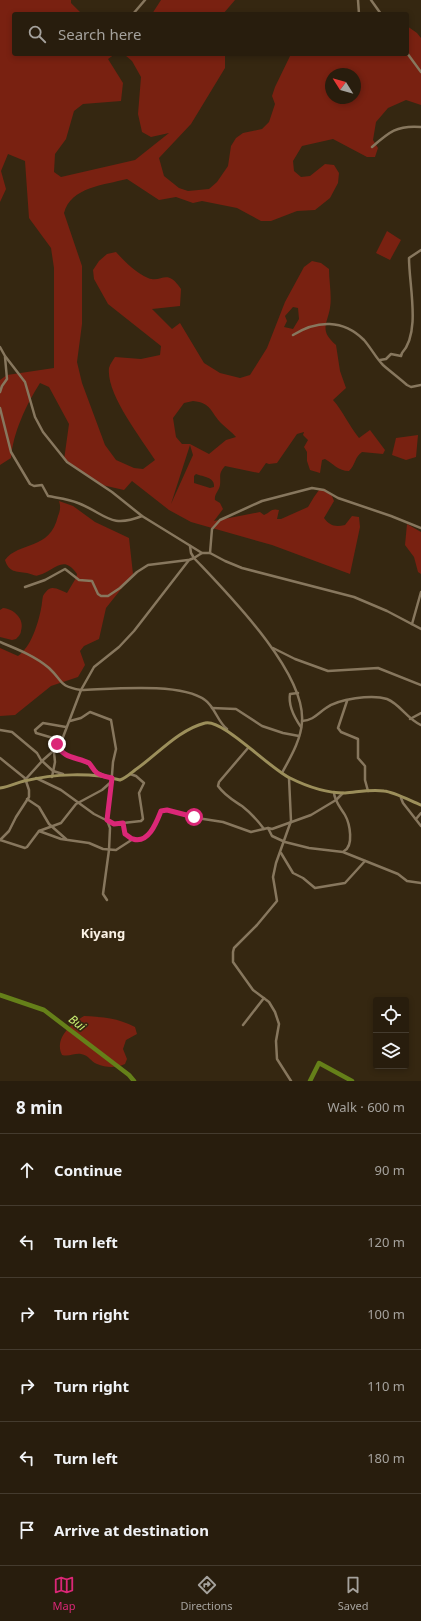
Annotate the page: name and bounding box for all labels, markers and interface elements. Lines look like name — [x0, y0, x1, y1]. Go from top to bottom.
search box — [12, 12, 409, 56]
icon: search — [26, 23, 48, 45]
text: Search here — [58, 24, 141, 44]
north arrow — [325, 68, 361, 104]
route end — [48, 735, 66, 753]
route start — [185, 808, 203, 826]
district label: Kiyang — [81, 924, 125, 942]
map controls — [373, 997, 409, 1069]
button: locate — [373, 997, 409, 1033]
water label: Bui — [65, 1011, 90, 1035]
button: layers — [373, 1033, 409, 1069]
text: 8 min — [16, 1096, 63, 1119]
text: Walk · 600 m — [327, 1098, 405, 1116]
icon: ahead — [16, 1159, 38, 1181]
text: Continue — [54, 1160, 122, 1180]
text: 90 m — [375, 1161, 405, 1179]
icon: left — [16, 1231, 38, 1253]
text: Turn left — [54, 1232, 118, 1252]
text: 120 m — [367, 1233, 405, 1251]
icon: right — [16, 1303, 38, 1325]
text: Turn right — [54, 1304, 129, 1324]
text: 100 m — [367, 1305, 405, 1323]
icon: right — [16, 1375, 38, 1397]
text: Turn right — [54, 1376, 129, 1396]
text: 110 m — [367, 1377, 405, 1395]
icon: left — [16, 1447, 38, 1469]
text: Turn left — [54, 1448, 118, 1468]
text: 180 m — [367, 1449, 405, 1467]
icon: arrive — [16, 1519, 38, 1541]
text: Arrive at destination — [54, 1520, 209, 1540]
tab: Map — [53, 1574, 75, 1613]
tab: Directions — [180, 1574, 233, 1613]
tab: Saved — [338, 1574, 368, 1613]

